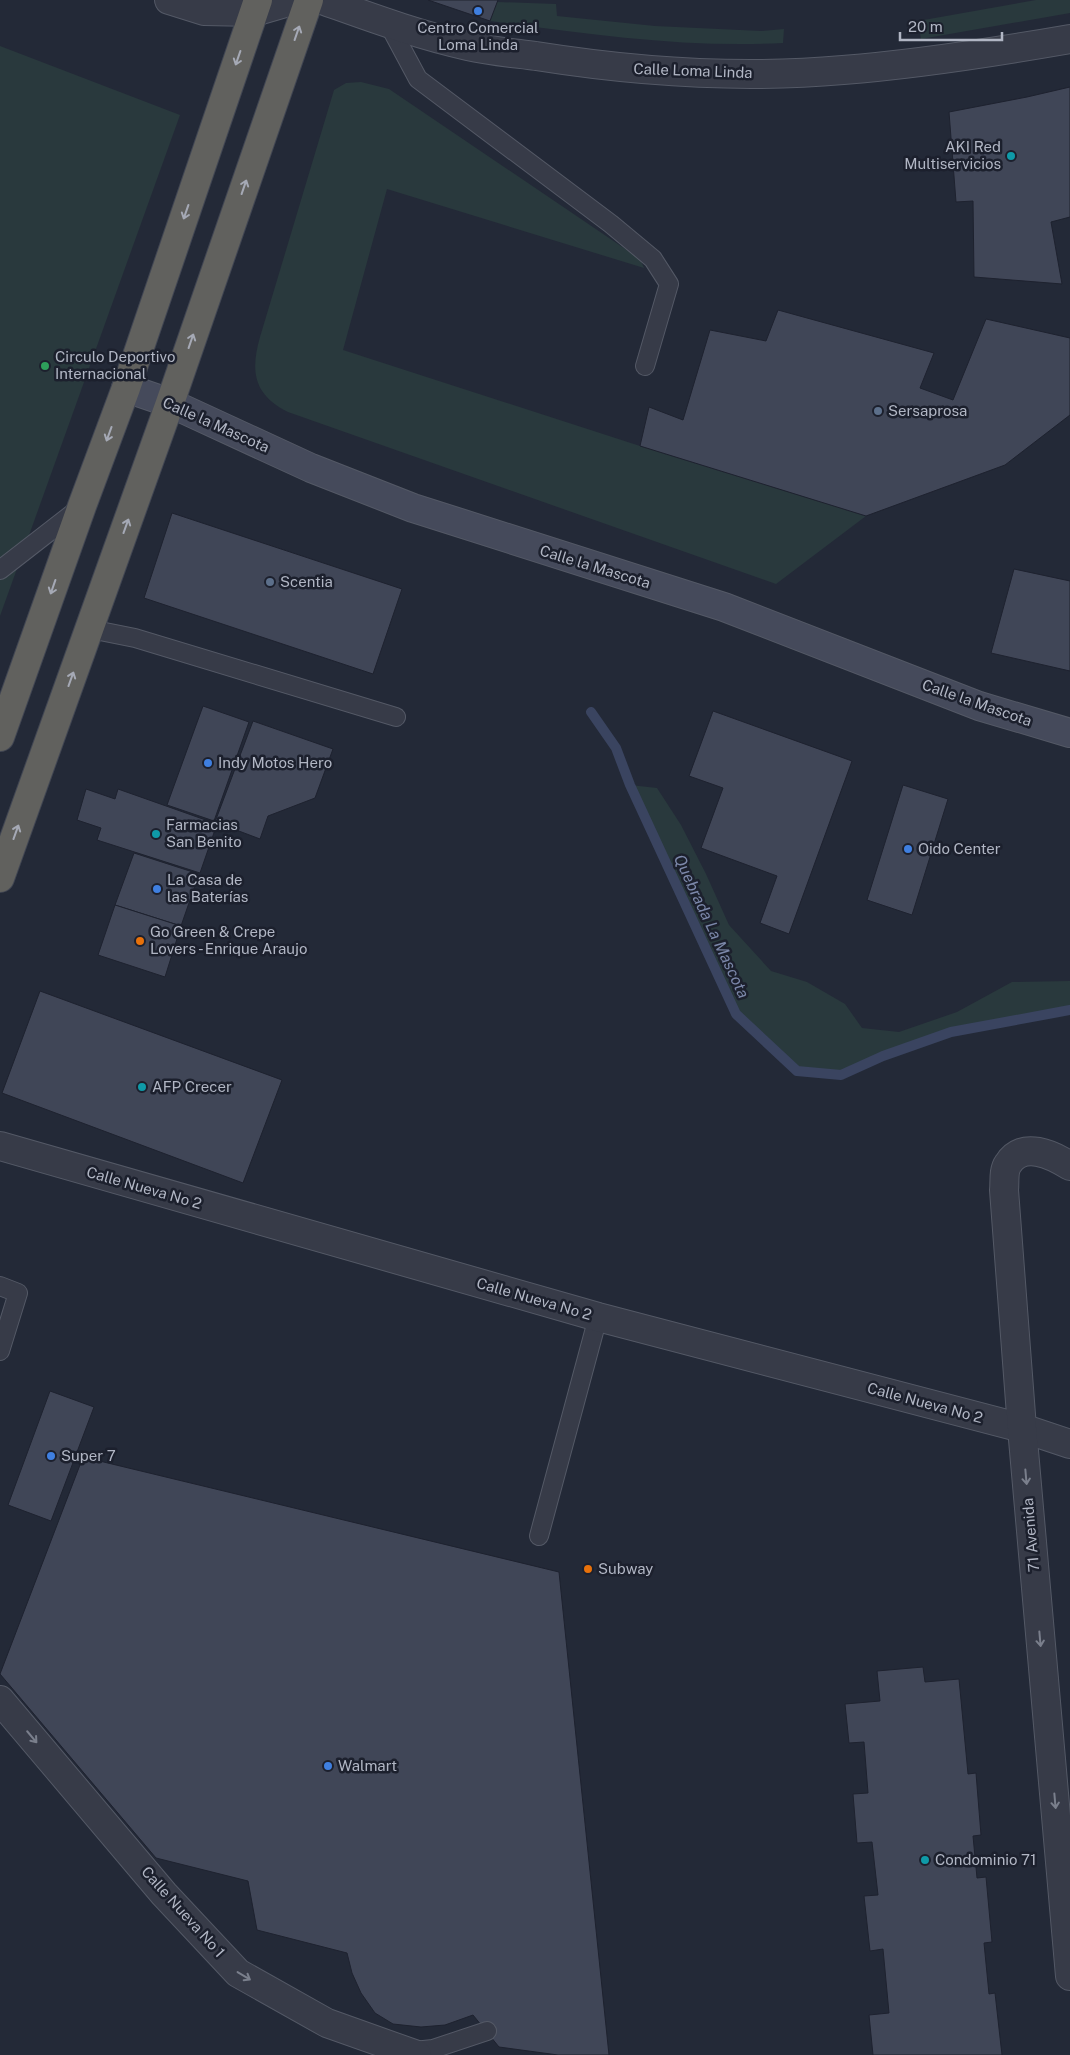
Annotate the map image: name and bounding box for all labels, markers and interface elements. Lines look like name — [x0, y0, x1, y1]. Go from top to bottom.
marker: Centro Comercial Loma Linda — [472, 5, 484, 17]
scale bar — [900, 10, 1002, 42]
text: 20 m — [908, 18, 943, 35]
place label: Centro Comercial Loma Linda — [417, 19, 539, 53]
one-way arrow — [293, 26, 302, 42]
one-way arrow — [233, 50, 243, 66]
street label: Calle Loma Linda — [633, 60, 753, 81]
place label: AKI Red Multiservicios — [904, 138, 1001, 172]
marker: AKI Red Multiservicios — [1005, 150, 1017, 162]
one-way arrow — [240, 180, 249, 195]
one-way arrow — [181, 203, 190, 219]
one-way arrow — [187, 333, 196, 349]
place label: Circulo Deportivo Internacional — [55, 348, 175, 382]
marker: Circulo Deportivo Internacional — [39, 360, 51, 372]
street label: Calle la Mascota — [160, 393, 272, 456]
place label: Sersaprosa — [888, 402, 967, 419]
marker: Sersaprosa — [872, 405, 884, 417]
one-way arrow — [103, 426, 113, 441]
one-way arrow — [122, 519, 131, 535]
street label: Calle la Mascota — [538, 542, 653, 591]
place label: Scentia — [280, 573, 333, 590]
marker: Scentia — [264, 576, 276, 588]
one-way arrow — [48, 578, 57, 594]
one-way arrow — [67, 672, 76, 688]
street label: Calle la Mascota — [920, 676, 1034, 729]
place label: Indy Motos Hero — [218, 754, 332, 771]
marker: Indy Motos Hero — [202, 757, 214, 769]
place label: Farmacias San Benito — [166, 816, 242, 850]
one-way arrow — [12, 825, 21, 841]
marker: Farmacias San Benito — [150, 828, 162, 840]
place label: Oido Center — [918, 840, 1001, 857]
marker: Oido Center — [902, 843, 914, 855]
water label: Quebrada La Mascota — [670, 851, 753, 1001]
place label: La Casa de las Baterías — [167, 871, 248, 905]
marker: La Casa de las Baterías — [151, 883, 163, 895]
place label: Go Green & Crepe Lovers - Enrique Araujo — [150, 923, 307, 957]
marker: Go Green & Crepe Lovers - Enrique Araujo — [134, 935, 146, 947]
place label: AFP Crecer — [152, 1078, 232, 1095]
marker: AFP Crecer — [136, 1081, 148, 1093]
street label: Calle Nueva No 2 — [85, 1163, 204, 1212]
street label: Calle Nueva No 2 — [475, 1274, 594, 1323]
street label: Calle Nueva No 2 — [865, 1379, 985, 1426]
place label: Super 7 — [61, 1447, 116, 1464]
marker: Super 7 — [45, 1450, 57, 1462]
one-way arrow — [1021, 1469, 1031, 1485]
street label: 71 Avenida — [1019, 1497, 1042, 1573]
place label: Subway — [598, 1560, 653, 1577]
marker: Subway — [582, 1563, 594, 1575]
one-way arrow — [1036, 1631, 1045, 1647]
one-way arrow — [26, 1731, 37, 1744]
place label: Walmart — [338, 1757, 397, 1774]
marker: Walmart — [322, 1760, 334, 1772]
one-way arrow — [1050, 1792, 1059, 1808]
place label: Condominio 71 — [935, 1851, 1036, 1868]
marker: Condominio 71 — [919, 1854, 931, 1866]
street label: Calle Nueva No 1 — [138, 1863, 229, 1960]
one-way arrow — [236, 1971, 251, 1981]

